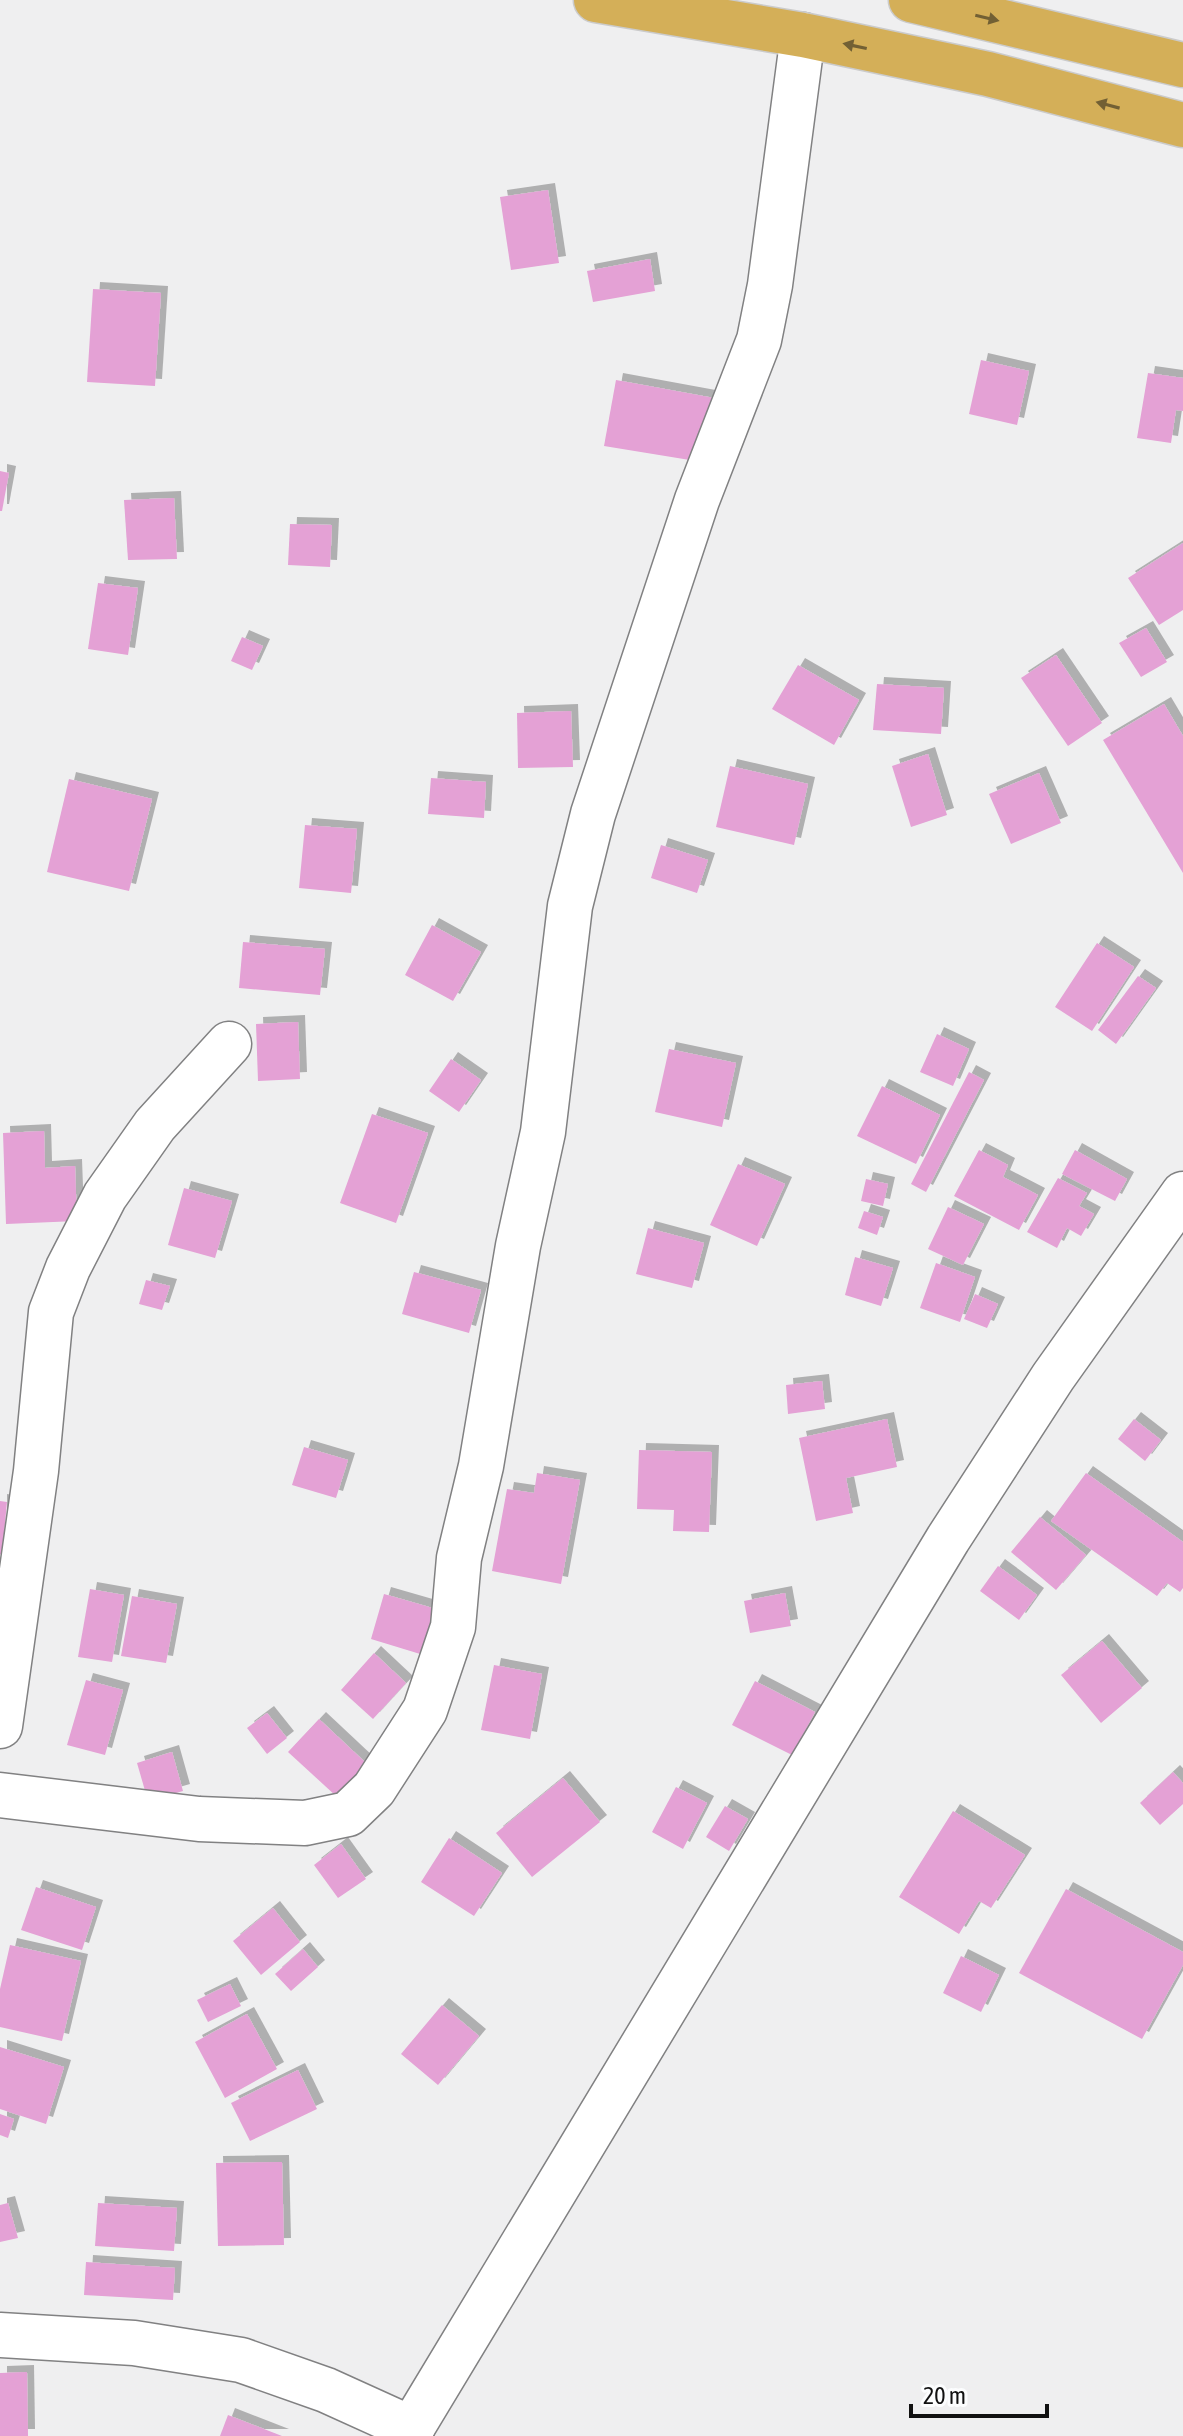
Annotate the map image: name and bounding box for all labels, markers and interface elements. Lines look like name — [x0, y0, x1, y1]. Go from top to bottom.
one-way arrow — [975, 12, 1000, 25]
one-way arrow — [842, 39, 867, 52]
one-way arrow — [1095, 99, 1120, 111]
scale bar — [911, 2368, 1047, 2418]
text: 20 m — [923, 2382, 966, 2409]

